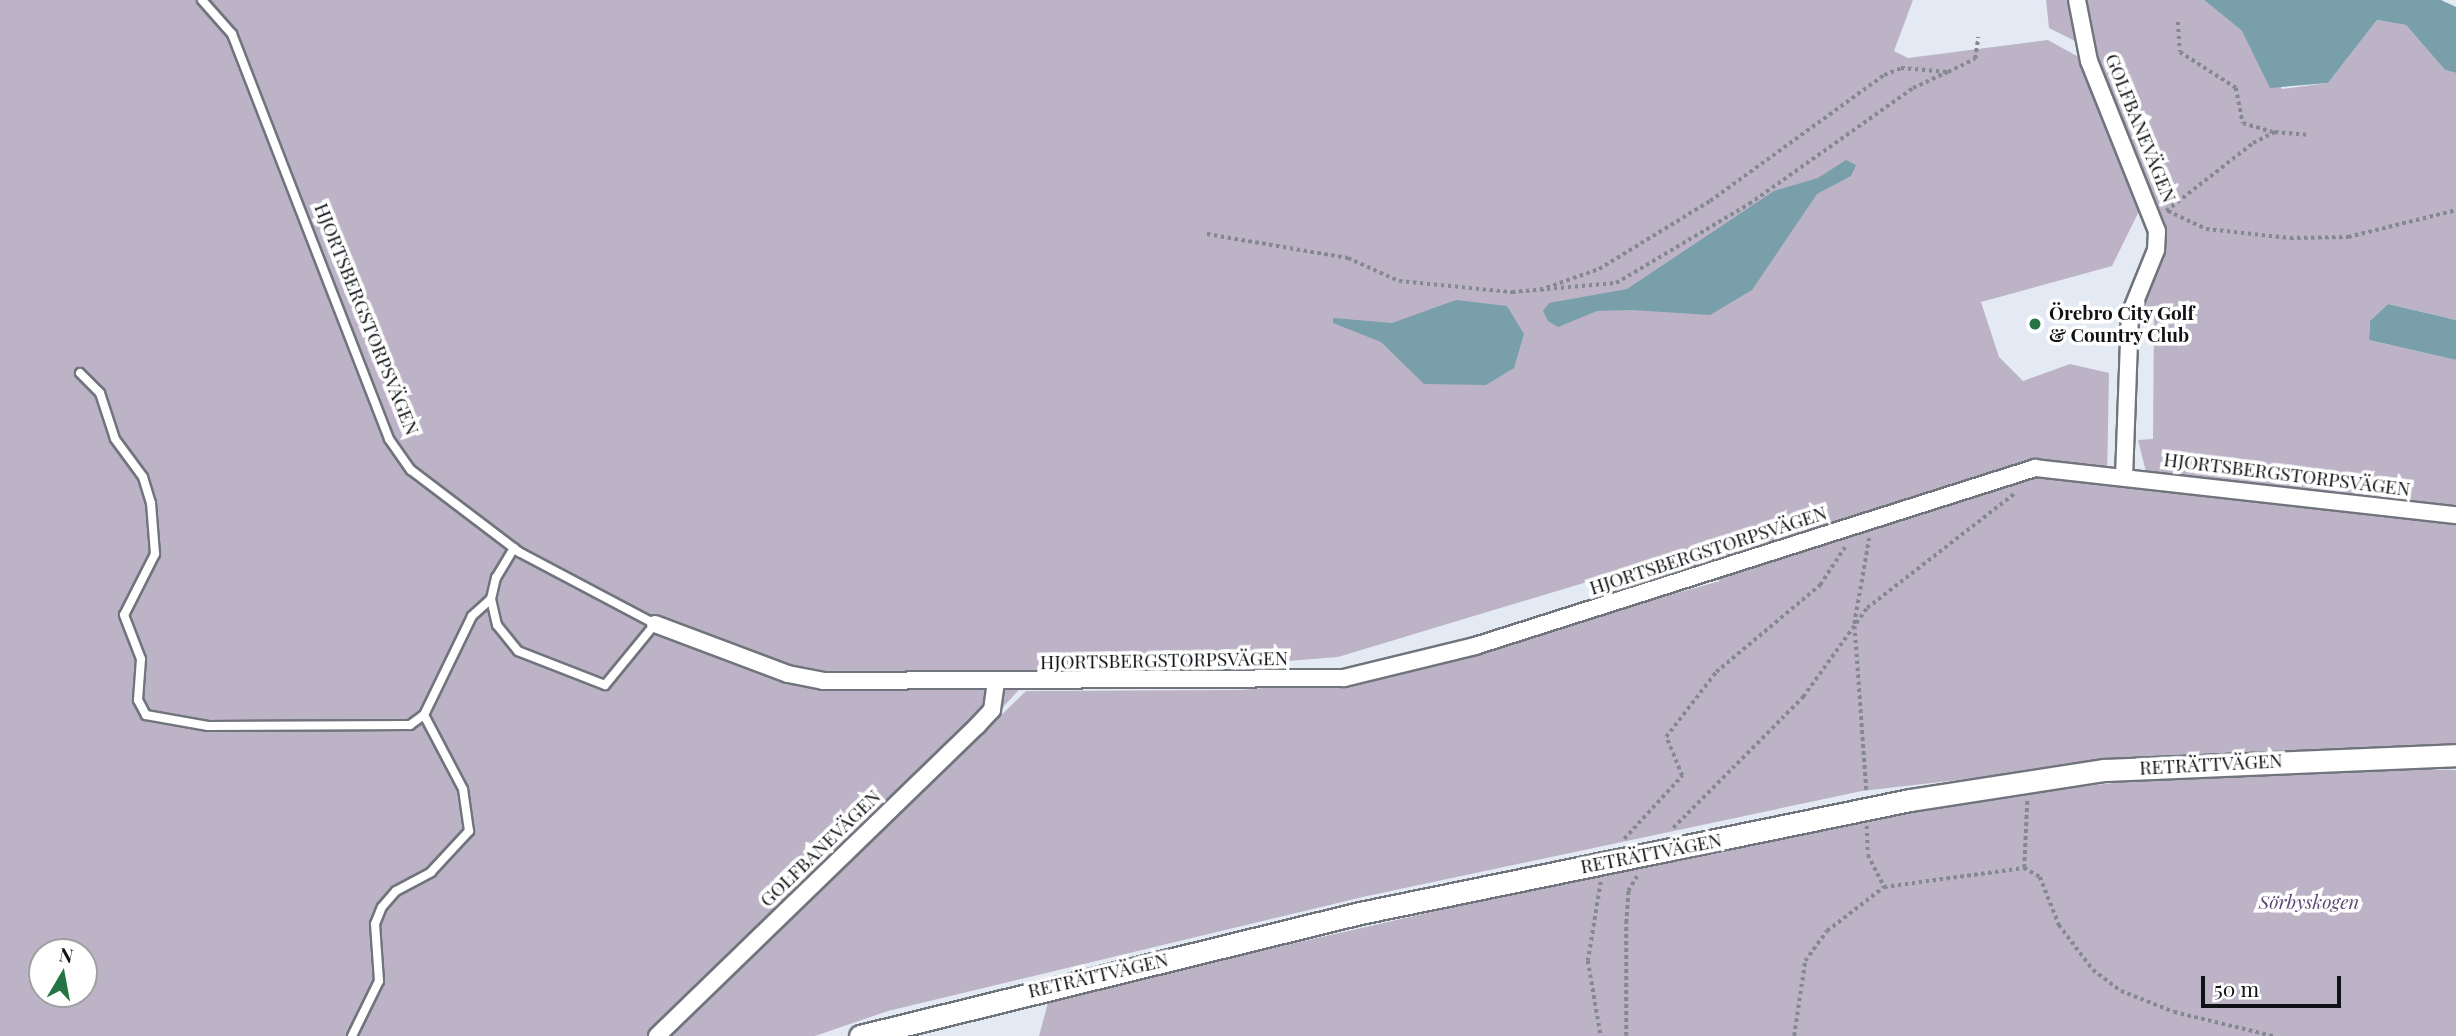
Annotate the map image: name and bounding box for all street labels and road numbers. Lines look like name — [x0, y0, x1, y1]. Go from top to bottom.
street label: GOLFBANEVÄGEN — [2101, 50, 2181, 206]
street label: HJORTSBERGSTORPSVÄGEN — [310, 200, 424, 438]
street label: HJORTSBERGSTORPSVÄGEN — [2162, 448, 2412, 500]
street label: HJORTSBERGSTORPSVÄGEN — [1587, 501, 1829, 599]
street label: HJORTSBERGSTORPSVÄGEN — [1040, 646, 1288, 674]
street label: RETRÄTTVÄGEN — [2139, 749, 2283, 779]
street label: GOLFBANEVÄGEN — [755, 785, 885, 911]
street label: RETRÄTTVÄGEN — [1578, 828, 1724, 878]
street label: RETRÄTTVÄGEN — [1026, 948, 1170, 1002]

